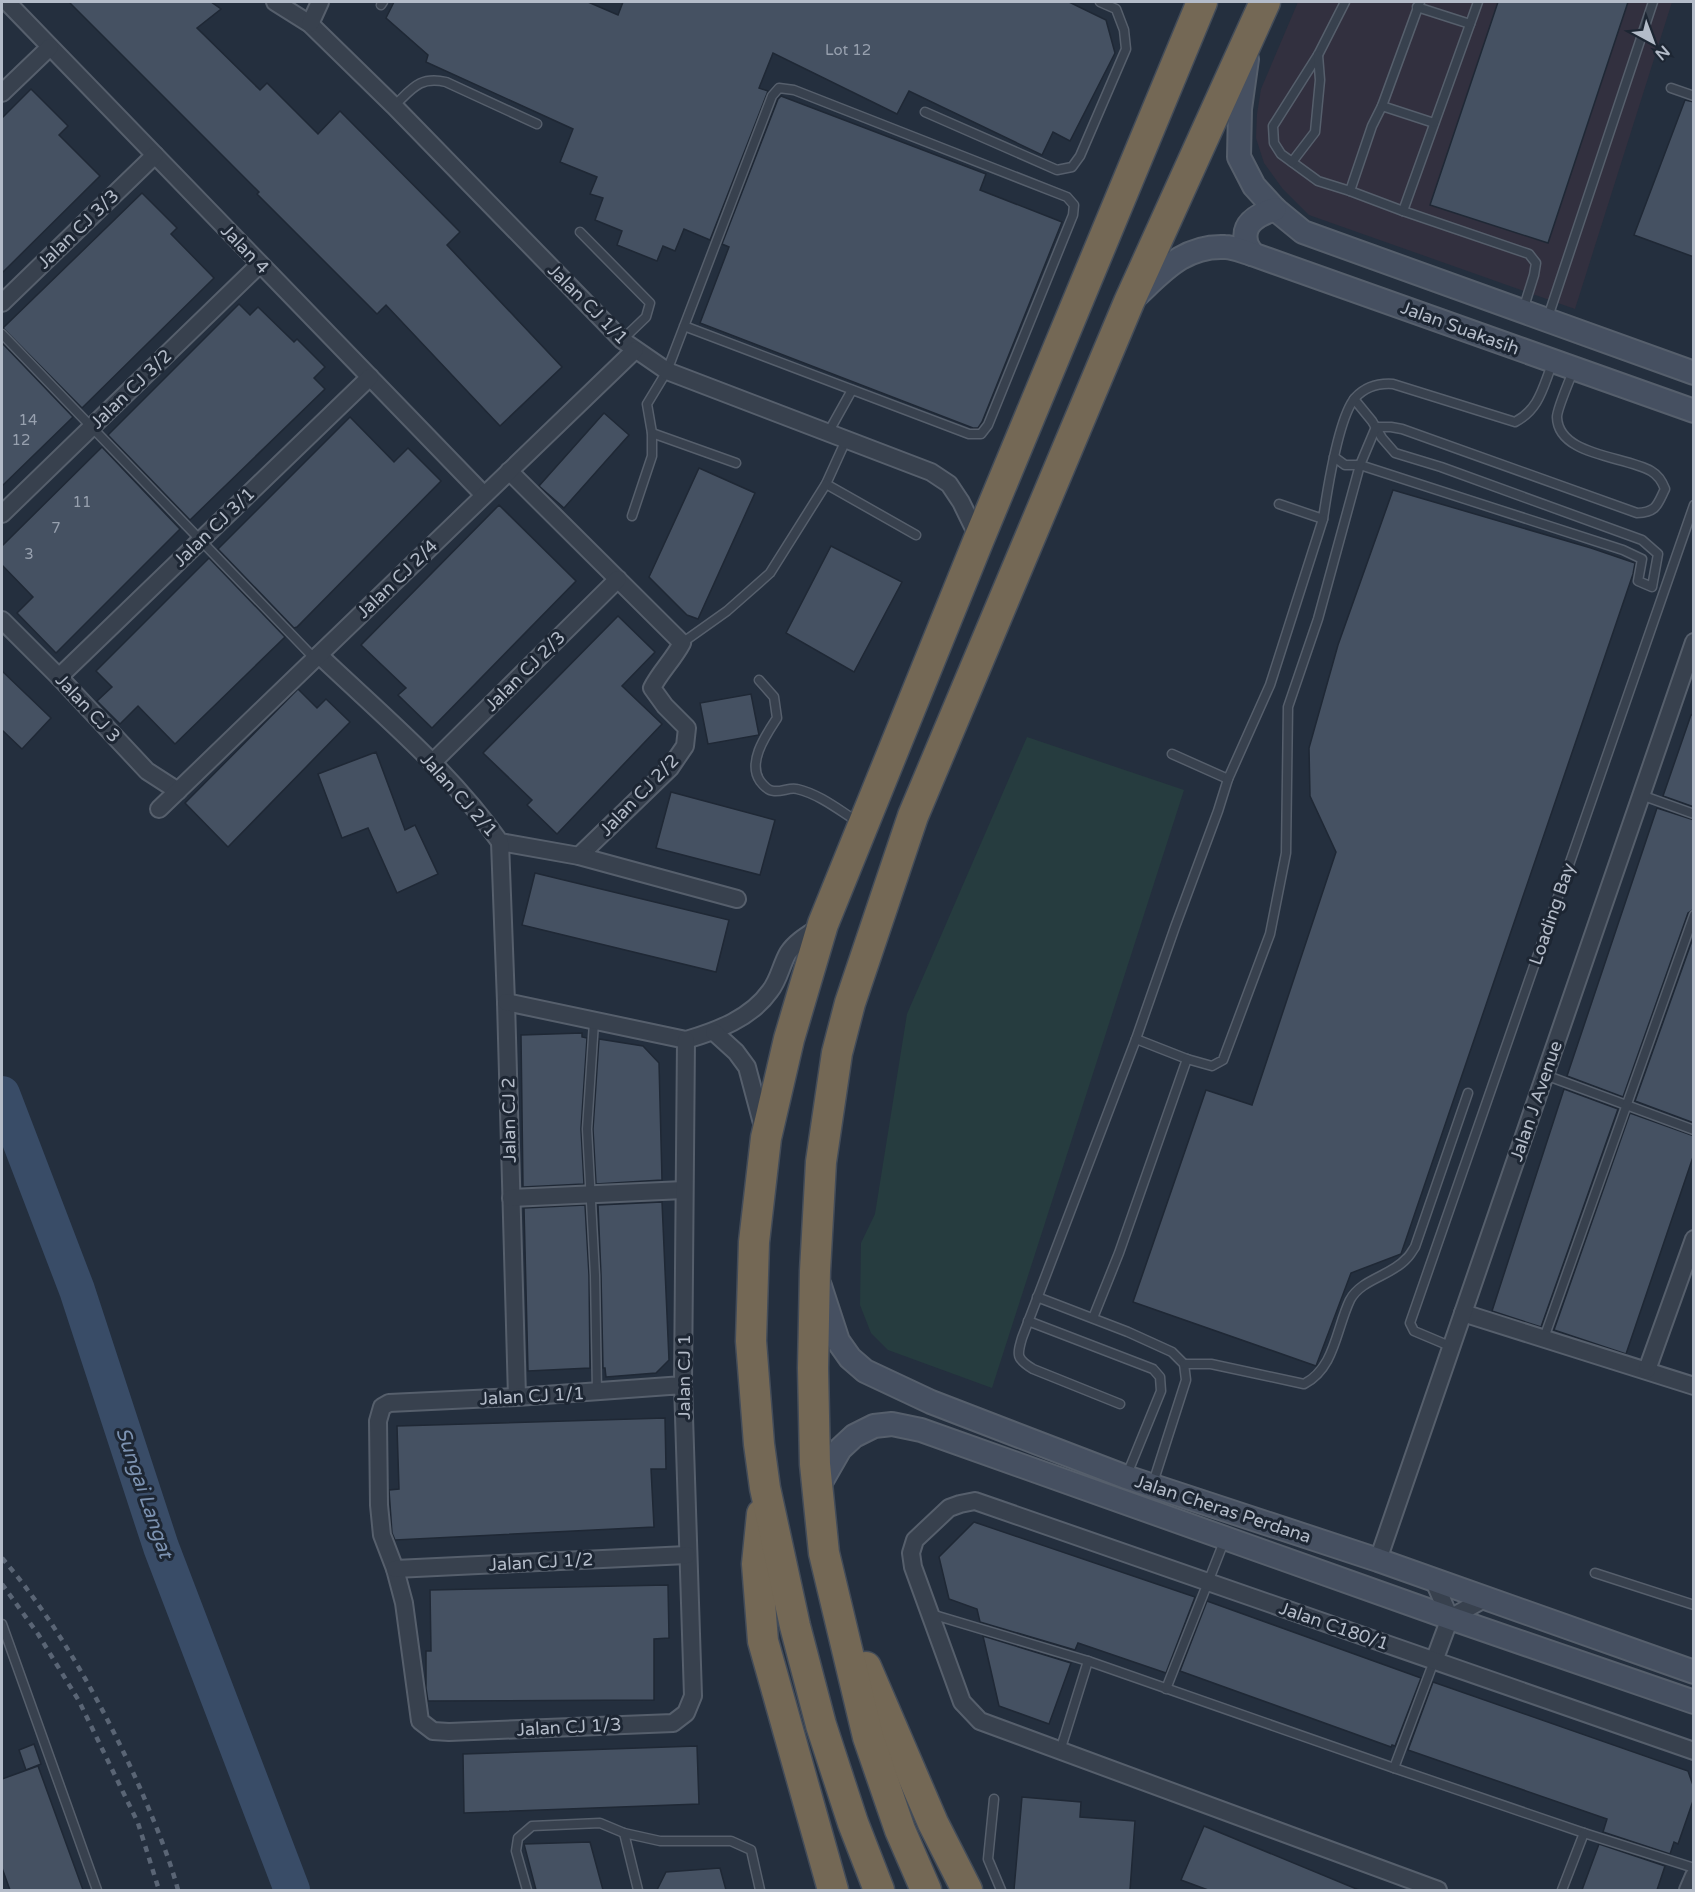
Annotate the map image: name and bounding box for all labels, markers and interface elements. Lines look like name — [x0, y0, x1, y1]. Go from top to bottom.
north arrow — [1623, 12, 1683, 72]
house number: Lot 12 — [825, 41, 871, 59]
text: N — [1651, 41, 1674, 64]
street label: Jalan CJ 3/3 — [33, 185, 123, 273]
street label: Jalan 4 — [216, 220, 274, 278]
street label: Jalan CJ 1/1 — [543, 259, 633, 349]
street label: Jalan Suakasih — [1398, 296, 1522, 360]
street label: Jalan CJ 3/2 — [86, 345, 176, 433]
house number: 14 — [19, 411, 37, 429]
house number: 12 — [12, 431, 30, 449]
street label: Jalan CJ 3/1 — [169, 483, 259, 571]
house number: 11 — [73, 493, 91, 511]
house number: 7 — [51, 519, 61, 537]
street label: Jalan CJ 2/4 — [352, 535, 442, 623]
house number: 3 — [24, 545, 34, 563]
street label: Jalan CJ 2/3 — [480, 626, 570, 716]
street label: Jalan CJ 3 — [51, 669, 125, 747]
street label: Jalan CJ 2/1 — [416, 749, 502, 841]
street label: Jalan CJ 2/2 — [595, 750, 683, 840]
street label: Loading Bay — [1524, 860, 1580, 968]
street label: Jalan J Avenue — [1505, 1038, 1567, 1164]
street label: Jalan CJ 2 — [497, 1077, 521, 1163]
street label: Jalan CJ 1 — [673, 1334, 695, 1420]
street label: Jalan CJ 1/1 — [479, 1382, 585, 1410]
water label: Sungai Langat — [110, 1424, 178, 1564]
street label: Jalan Cheras Perdana — [1132, 1470, 1314, 1548]
street label: Jalan CJ 1/2 — [488, 1548, 594, 1576]
street label: Jalan C180/1 — [1276, 1597, 1392, 1655]
street label: Jalan CJ 1/3 — [516, 1713, 622, 1741]

